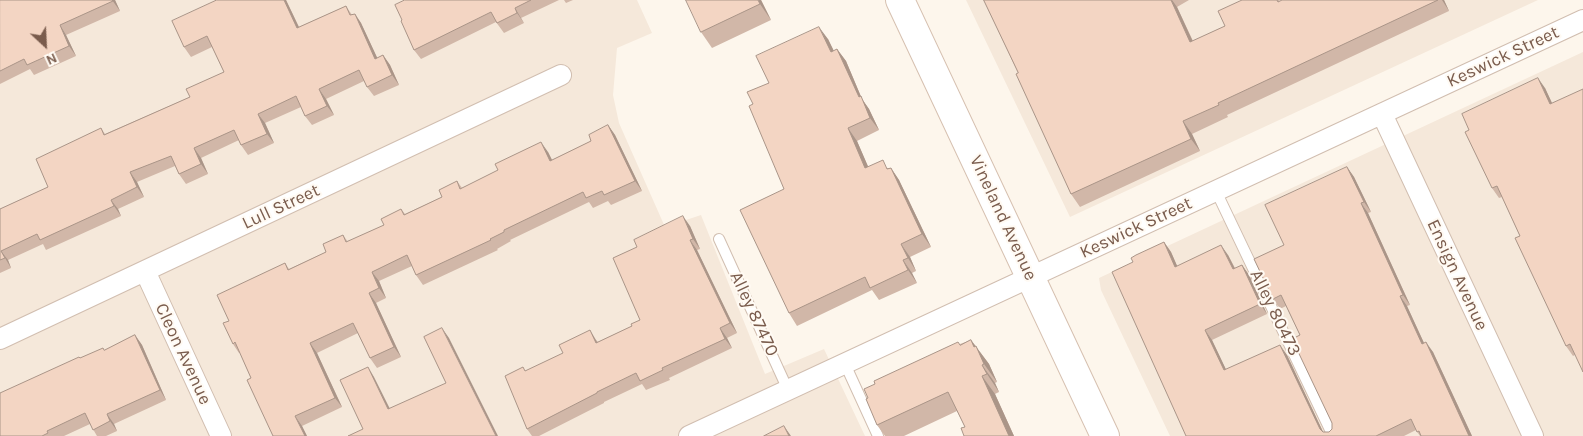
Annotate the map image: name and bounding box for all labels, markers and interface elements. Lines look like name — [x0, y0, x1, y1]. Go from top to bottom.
north arrow — [20, 20, 70, 70]
street label: Keswick Street — [1444, 22, 1562, 92]
text: N — [43, 49, 60, 69]
street label: Vineland Avenue — [965, 152, 1041, 284]
street label: Lull Street — [239, 180, 323, 234]
street label: Keswick Street — [1077, 193, 1195, 263]
street label: Ensign Avenue — [1422, 216, 1492, 334]
street label: Alley 80473 — [1245, 266, 1305, 360]
street label: Alley 87470 — [725, 268, 783, 360]
street label: Cleon Avenue — [150, 300, 216, 408]

